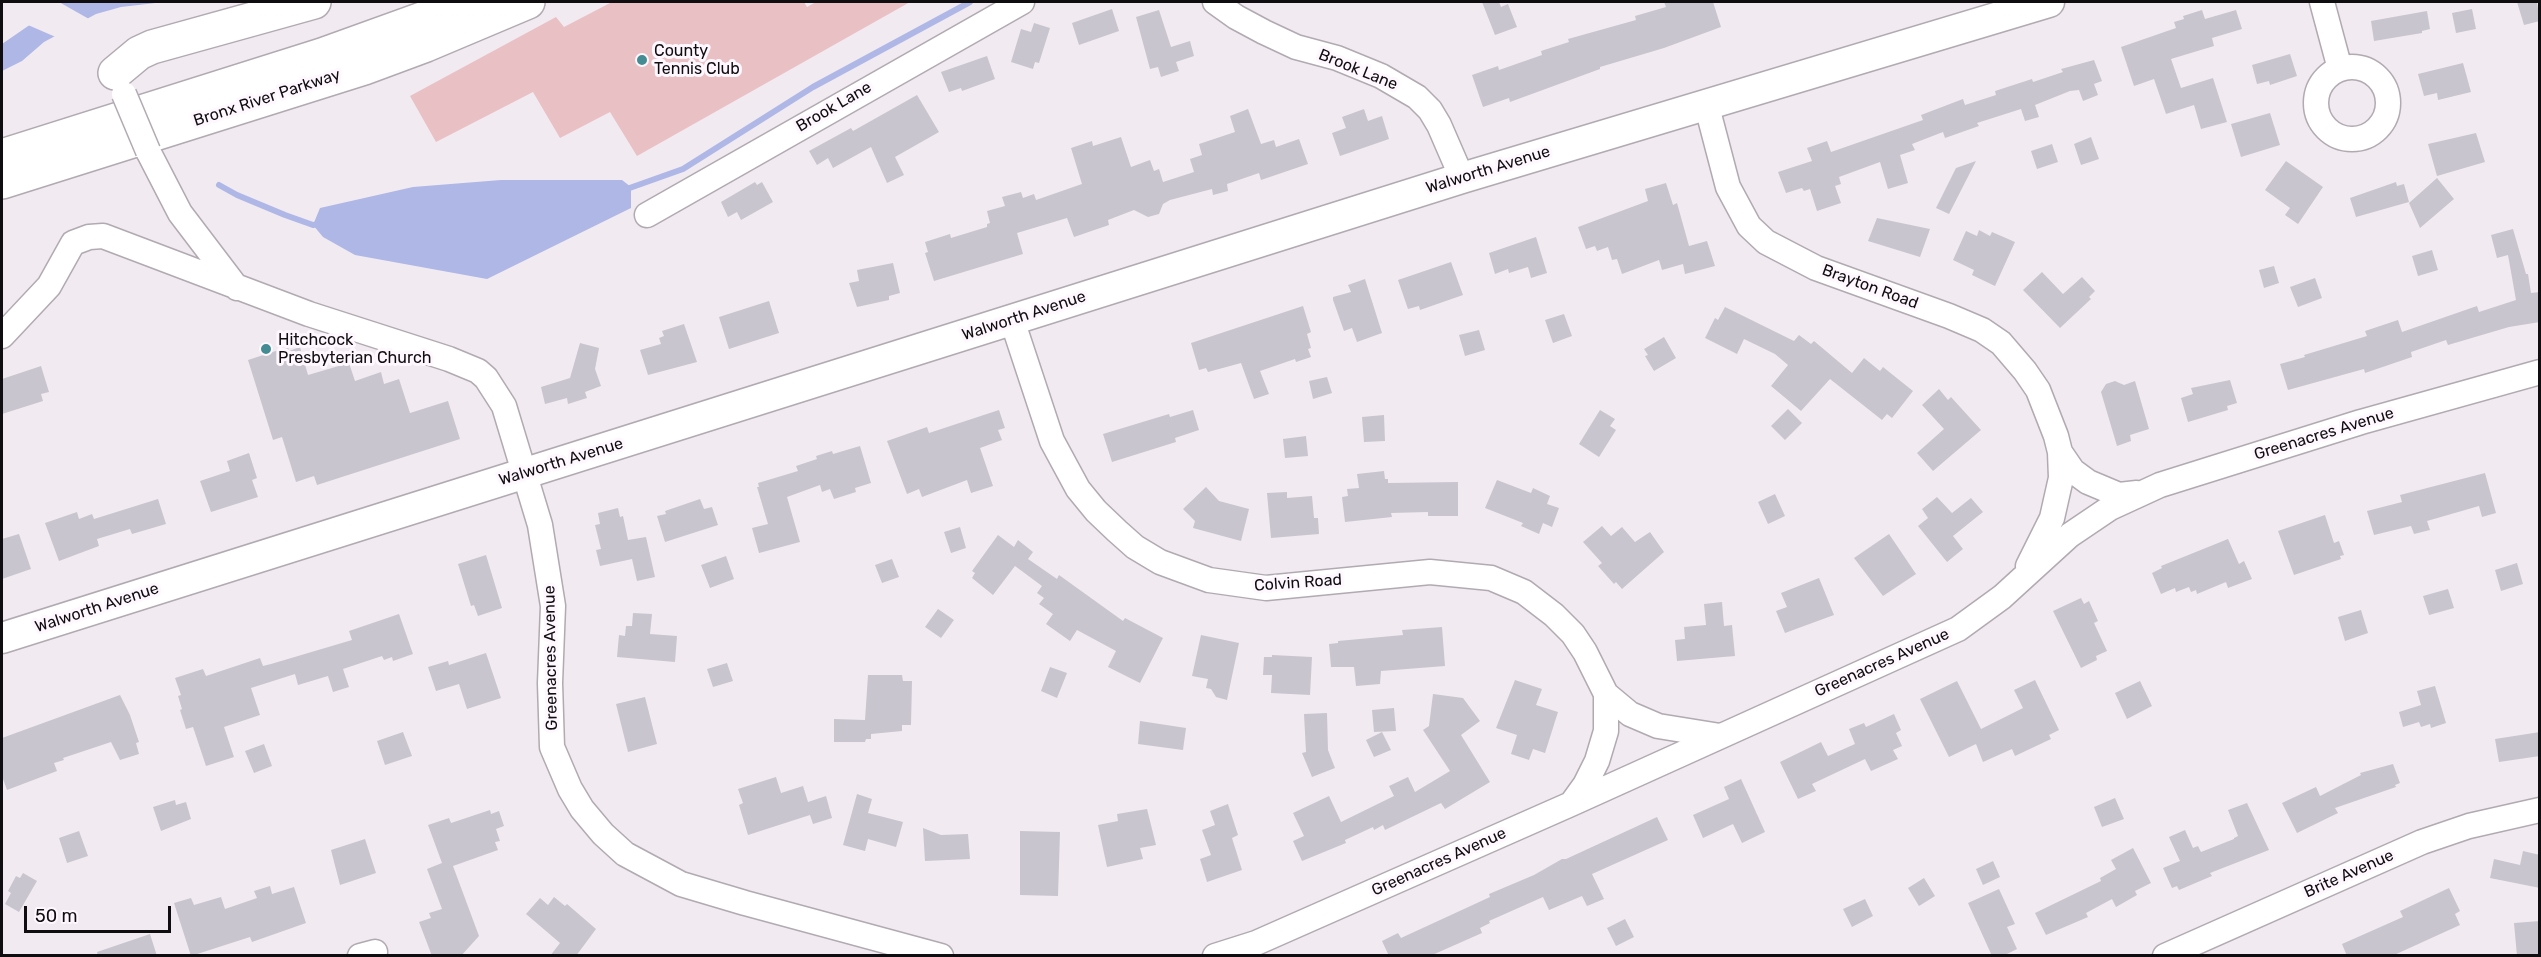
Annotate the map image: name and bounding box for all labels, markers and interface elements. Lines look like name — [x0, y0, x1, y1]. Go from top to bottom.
place label: County Tennis Club — [654, 41, 740, 79]
street label: Brook Lane — [1316, 45, 1400, 95]
marker: County Tennis Club — [635, 53, 649, 67]
street label: Bronx River Parkway — [191, 65, 343, 131]
street label: Brook Lane — [793, 78, 875, 136]
street label: Walworth Avenue — [1424, 142, 1552, 198]
street label: Brayton Road — [1819, 261, 1921, 313]
street label: Walworth Avenue — [960, 287, 1088, 345]
place label: Hitchcock Presbyterian Church — [278, 330, 431, 368]
marker: Hitchcock Presbyterian Church — [259, 342, 273, 356]
street label: Greenacres Avenue — [2252, 404, 2396, 464]
street label: Walworth Avenue — [497, 434, 625, 490]
street label: Colvin Road — [1253, 570, 1343, 596]
street label: Walworth Avenue — [33, 579, 161, 637]
street label: Greenacres Avenue — [540, 585, 562, 731]
street label: Greenacres Avenue — [1812, 625, 1952, 701]
street label: Greenacres Avenue — [1369, 824, 1509, 900]
street label: Brite Avenue — [2301, 846, 2397, 902]
scale bar — [27, 894, 174, 932]
text: 50 m — [35, 905, 78, 927]

